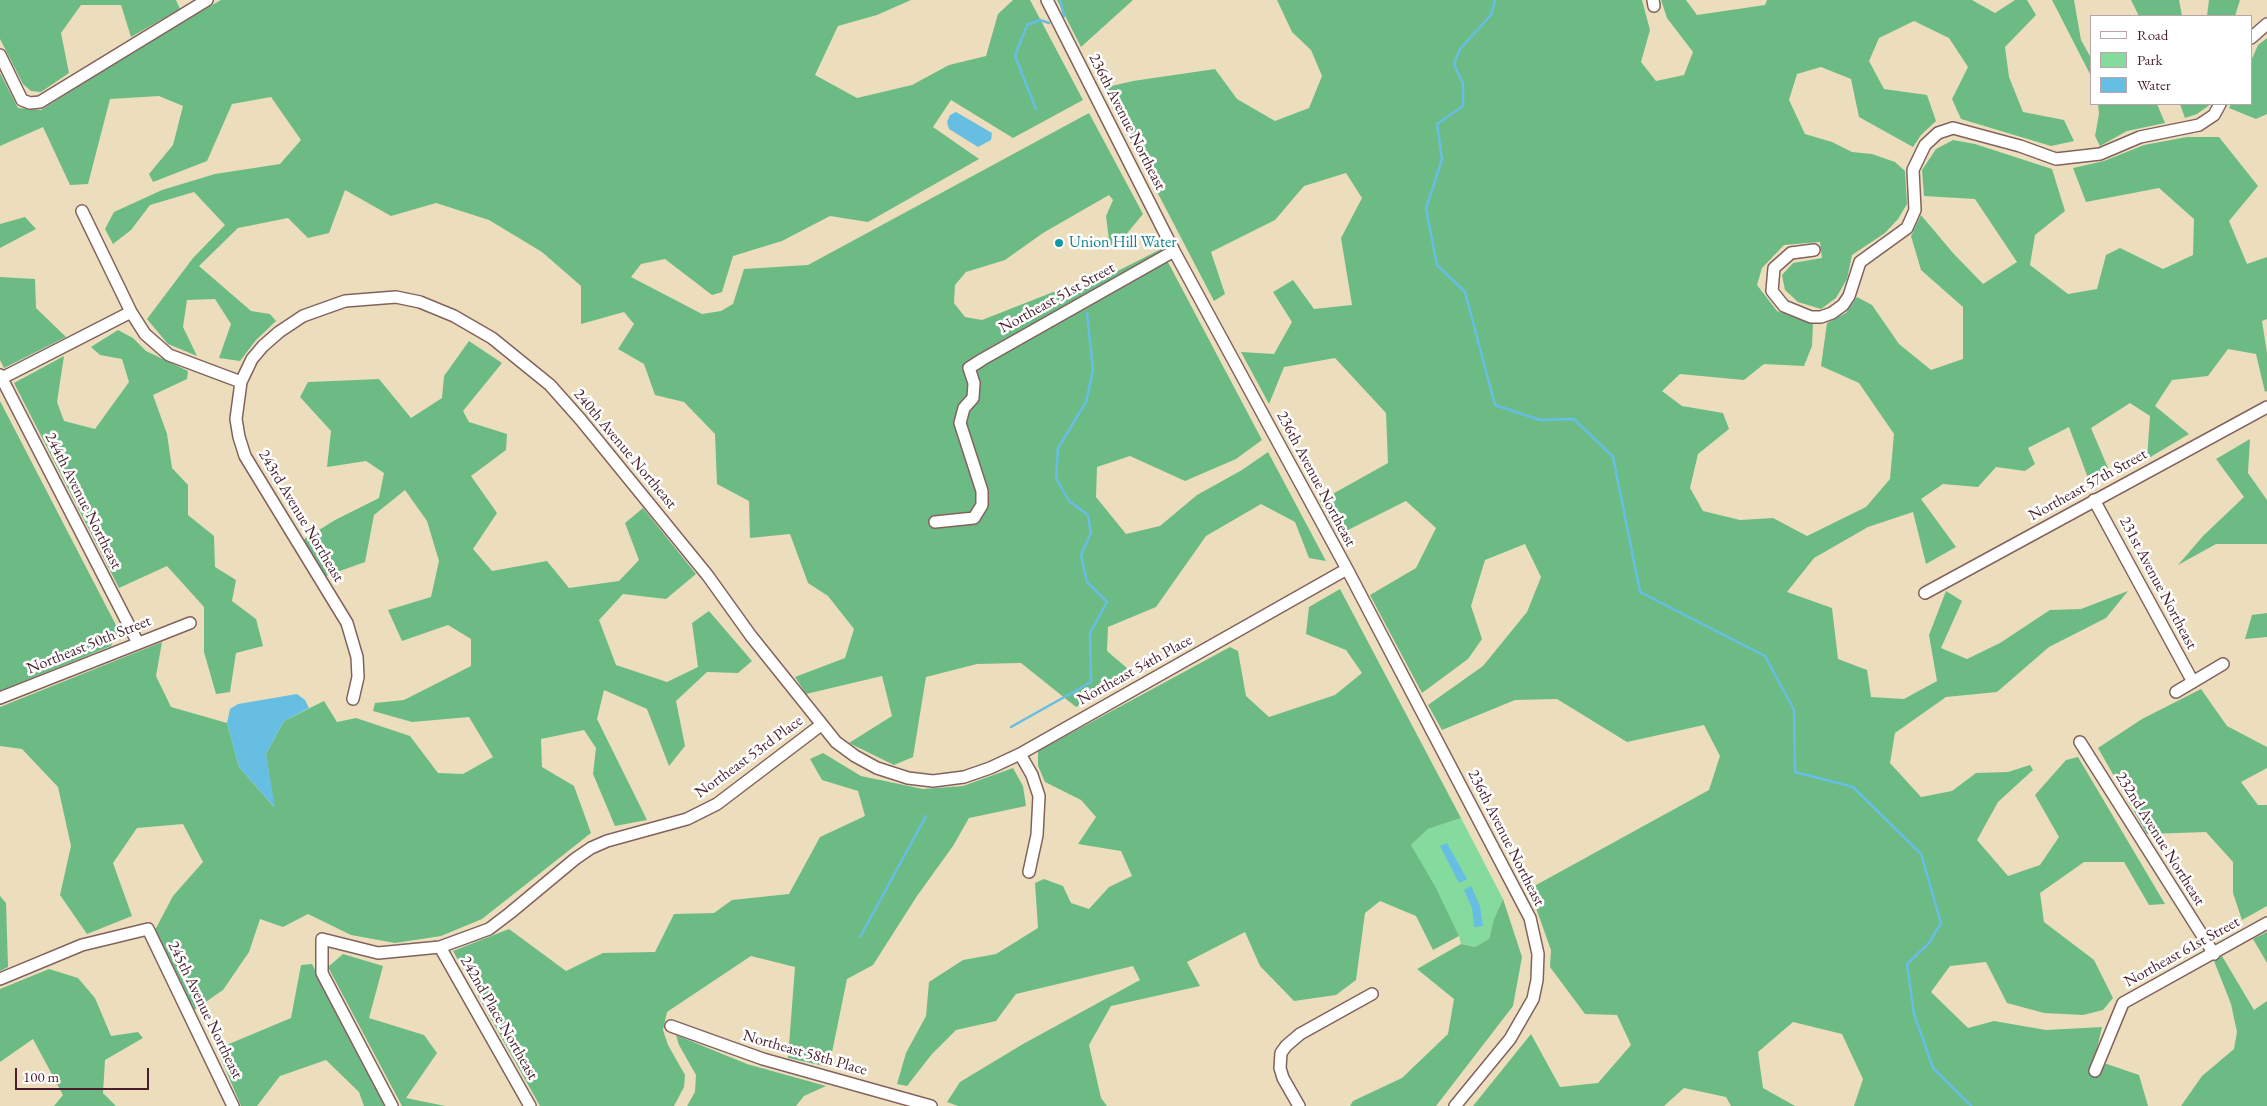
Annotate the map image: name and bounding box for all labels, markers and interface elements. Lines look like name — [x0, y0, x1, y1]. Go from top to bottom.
legend — [2090, 15, 2252, 105]
text: Road — [2137, 25, 2168, 44]
text: Park — [2137, 50, 2163, 69]
street label: 236th Avenue Northeast — [1084, 51, 1170, 193]
text: Water — [2137, 75, 2171, 94]
place label: Union Hill Water — [1069, 233, 1177, 253]
marker: Union Hill Water — [1053, 237, 1065, 249]
street label: Northeast 51st Street — [996, 258, 1118, 338]
street label: 240th Avenue Northeast — [569, 385, 681, 513]
street label: 236th Avenue Northeast — [1272, 408, 1360, 550]
street label: 244th Avenue Northeast — [40, 430, 126, 572]
street label: Northeast 57th Street — [2026, 445, 2150, 525]
street label: 243rd Avenue Northeast — [254, 446, 348, 586]
street label: 231st Avenue Northeast — [2115, 513, 2201, 653]
street label: Northeast 50th Street — [24, 611, 154, 679]
street label: Northeast 54th Place — [1074, 630, 1196, 710]
street label: Northeast 53rd Place — [691, 711, 807, 803]
street label: 236th Avenue Northeast — [1463, 767, 1549, 909]
street label: 232nd Avenue Northeast — [2111, 769, 2209, 909]
street label: Northeast 61st Street — [2121, 912, 2243, 992]
street label: 245th Avenue Northeast — [163, 938, 247, 1082]
street label: 242nd Place Northeast — [456, 953, 542, 1083]
street label: Northeast 58th Place — [741, 1026, 869, 1080]
scale bar — [18, 1058, 151, 1090]
text: 100 m — [23, 1067, 59, 1086]

